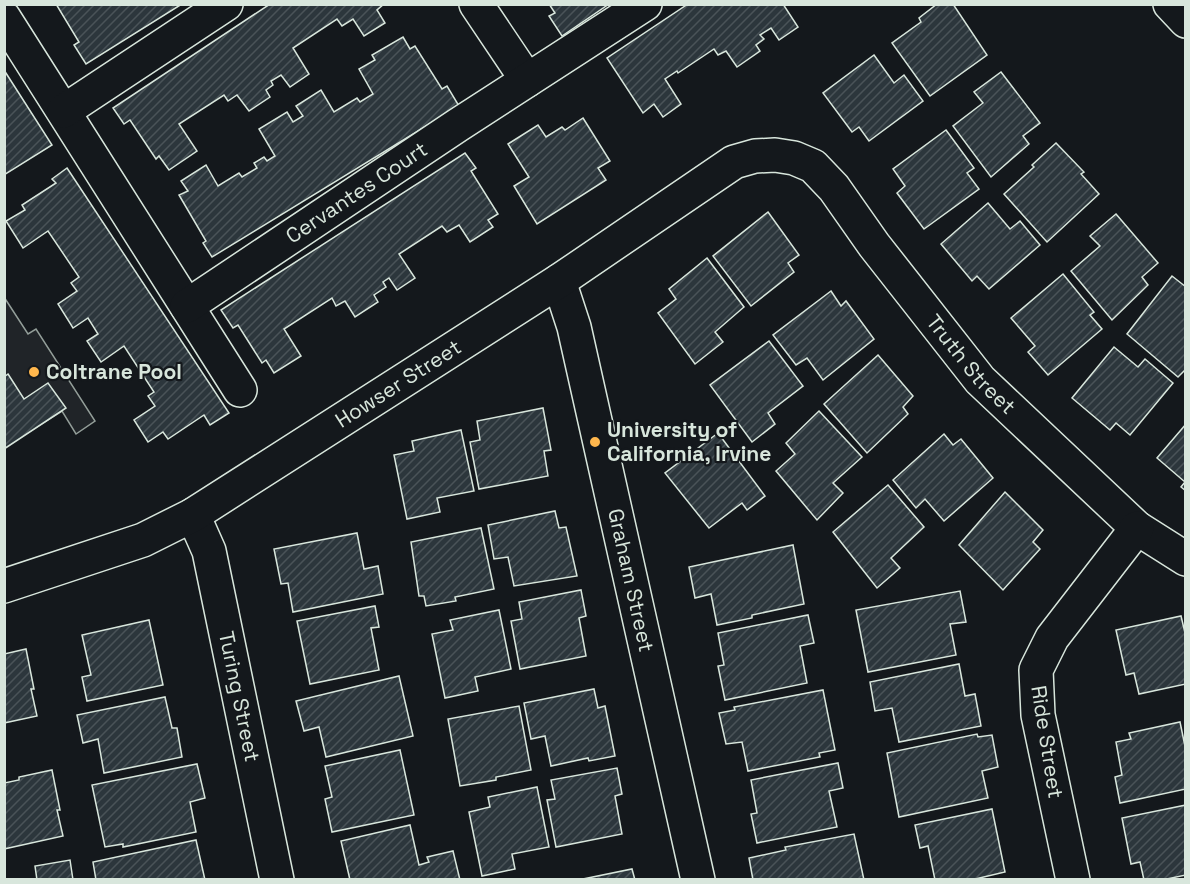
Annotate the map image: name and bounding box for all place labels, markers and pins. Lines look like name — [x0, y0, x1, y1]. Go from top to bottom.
place label: Coltrane Pool — [46, 358, 182, 385]
marker: Coltrane Pool — [27, 365, 41, 379]
place label: University of California, Irvine — [607, 416, 771, 467]
marker: University of California, Irvine — [588, 435, 602, 449]

